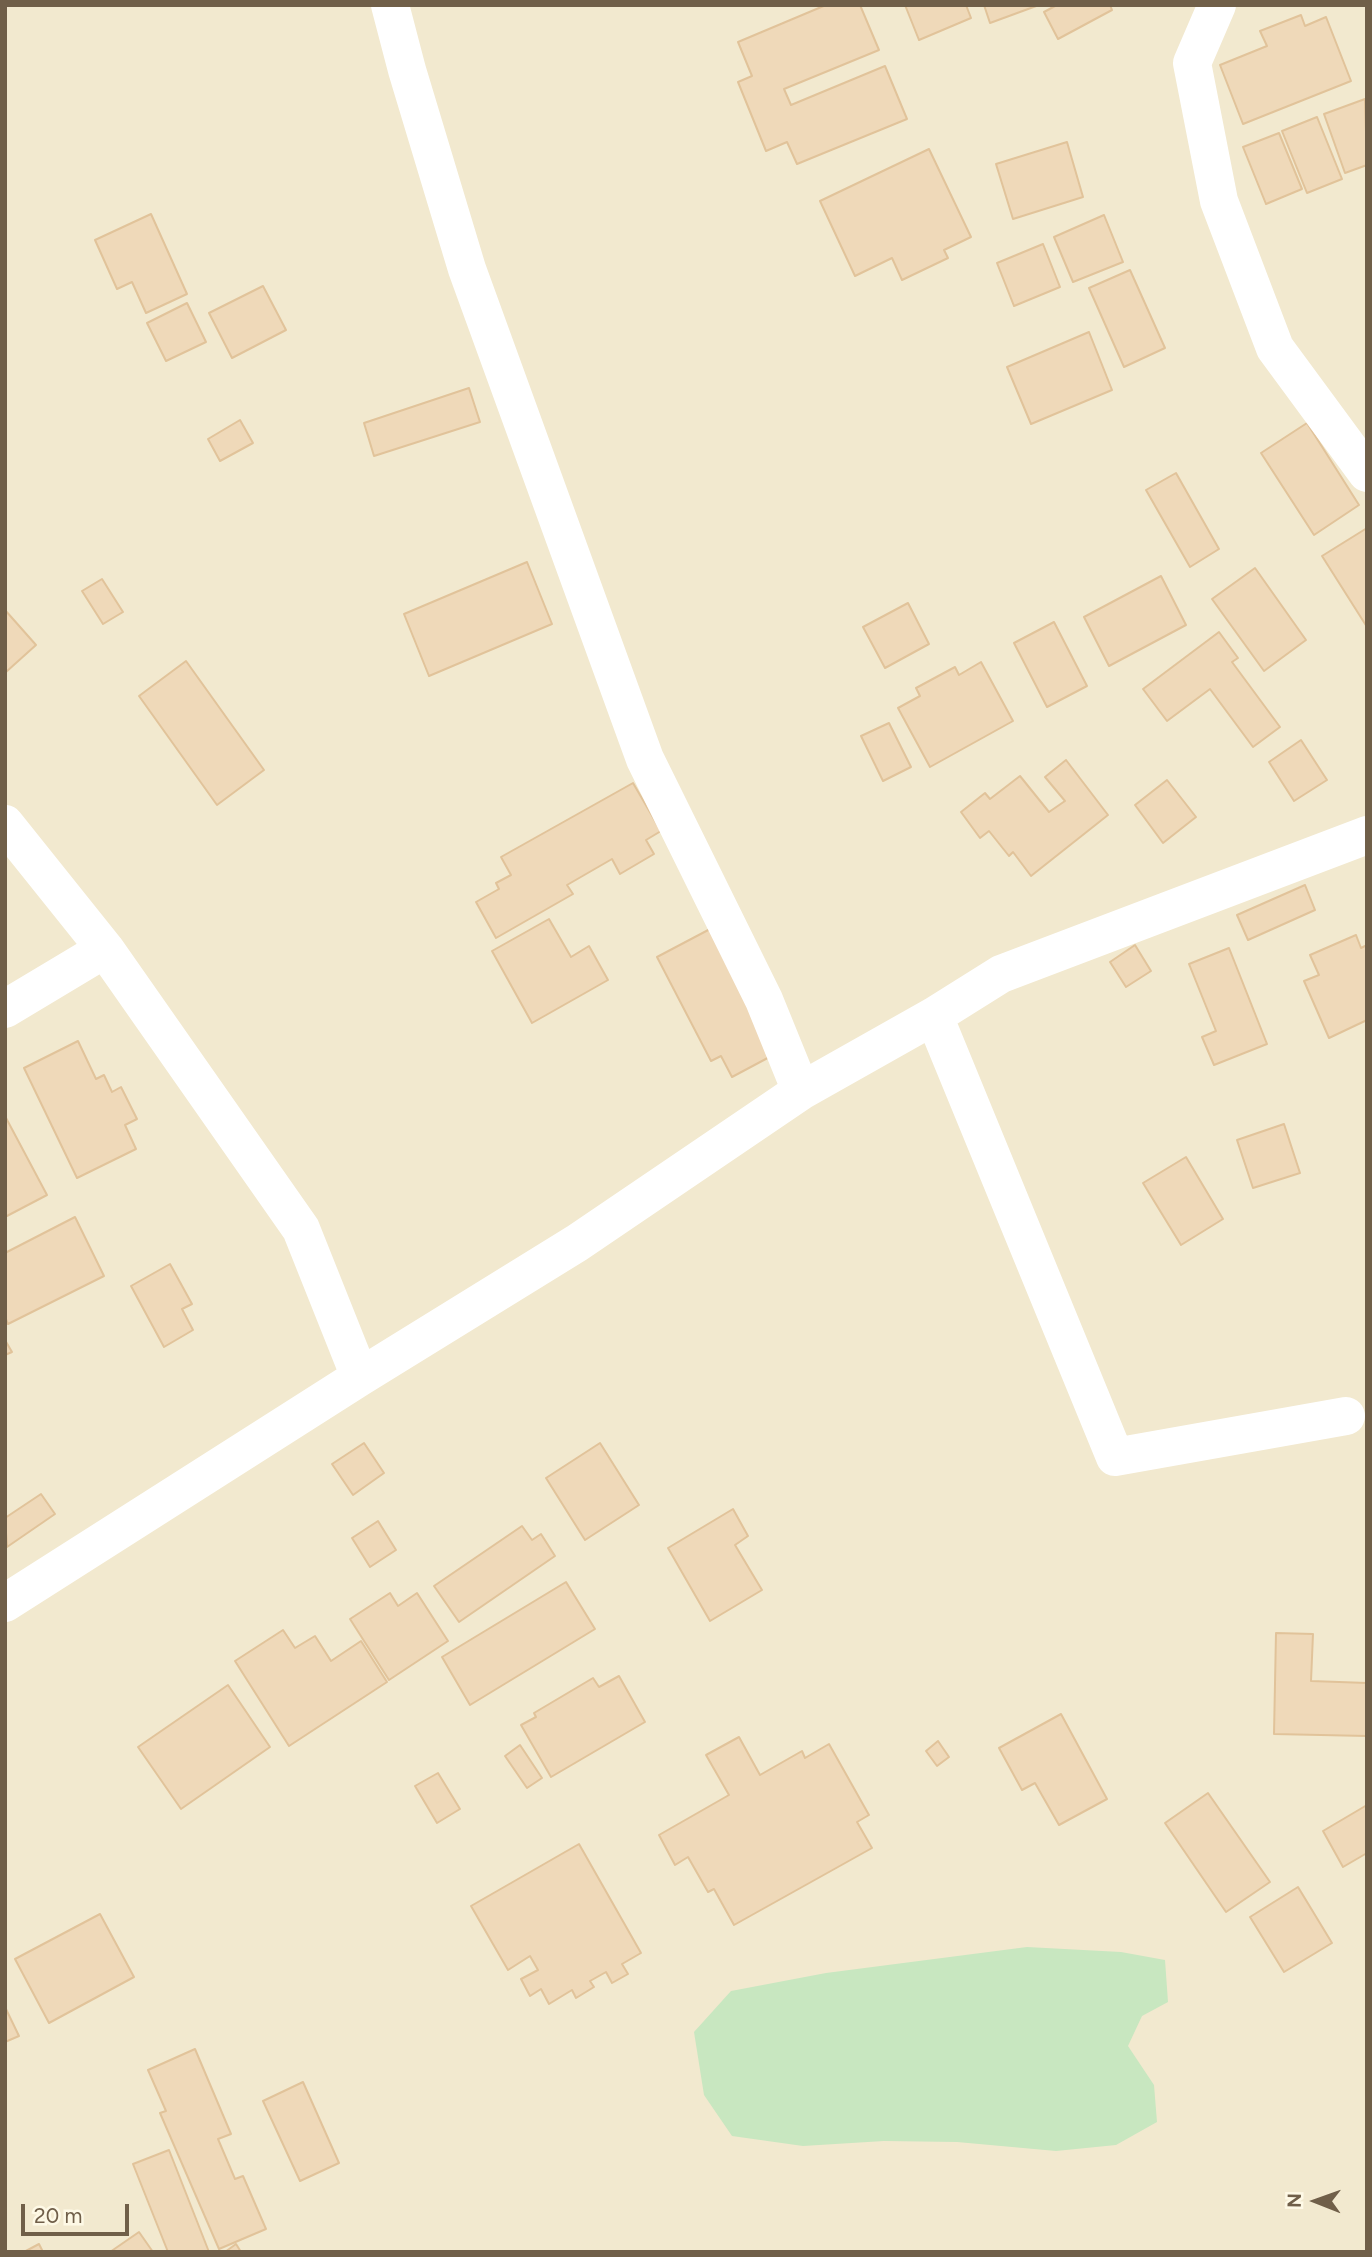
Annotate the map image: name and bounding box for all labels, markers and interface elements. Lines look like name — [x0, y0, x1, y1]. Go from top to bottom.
north arrow — [1281, 2166, 1351, 2236]
scale bar — [24, 2190, 133, 2234]
text: N — [1283, 2193, 1306, 2208]
text: 20 m — [34, 2203, 82, 2228]

